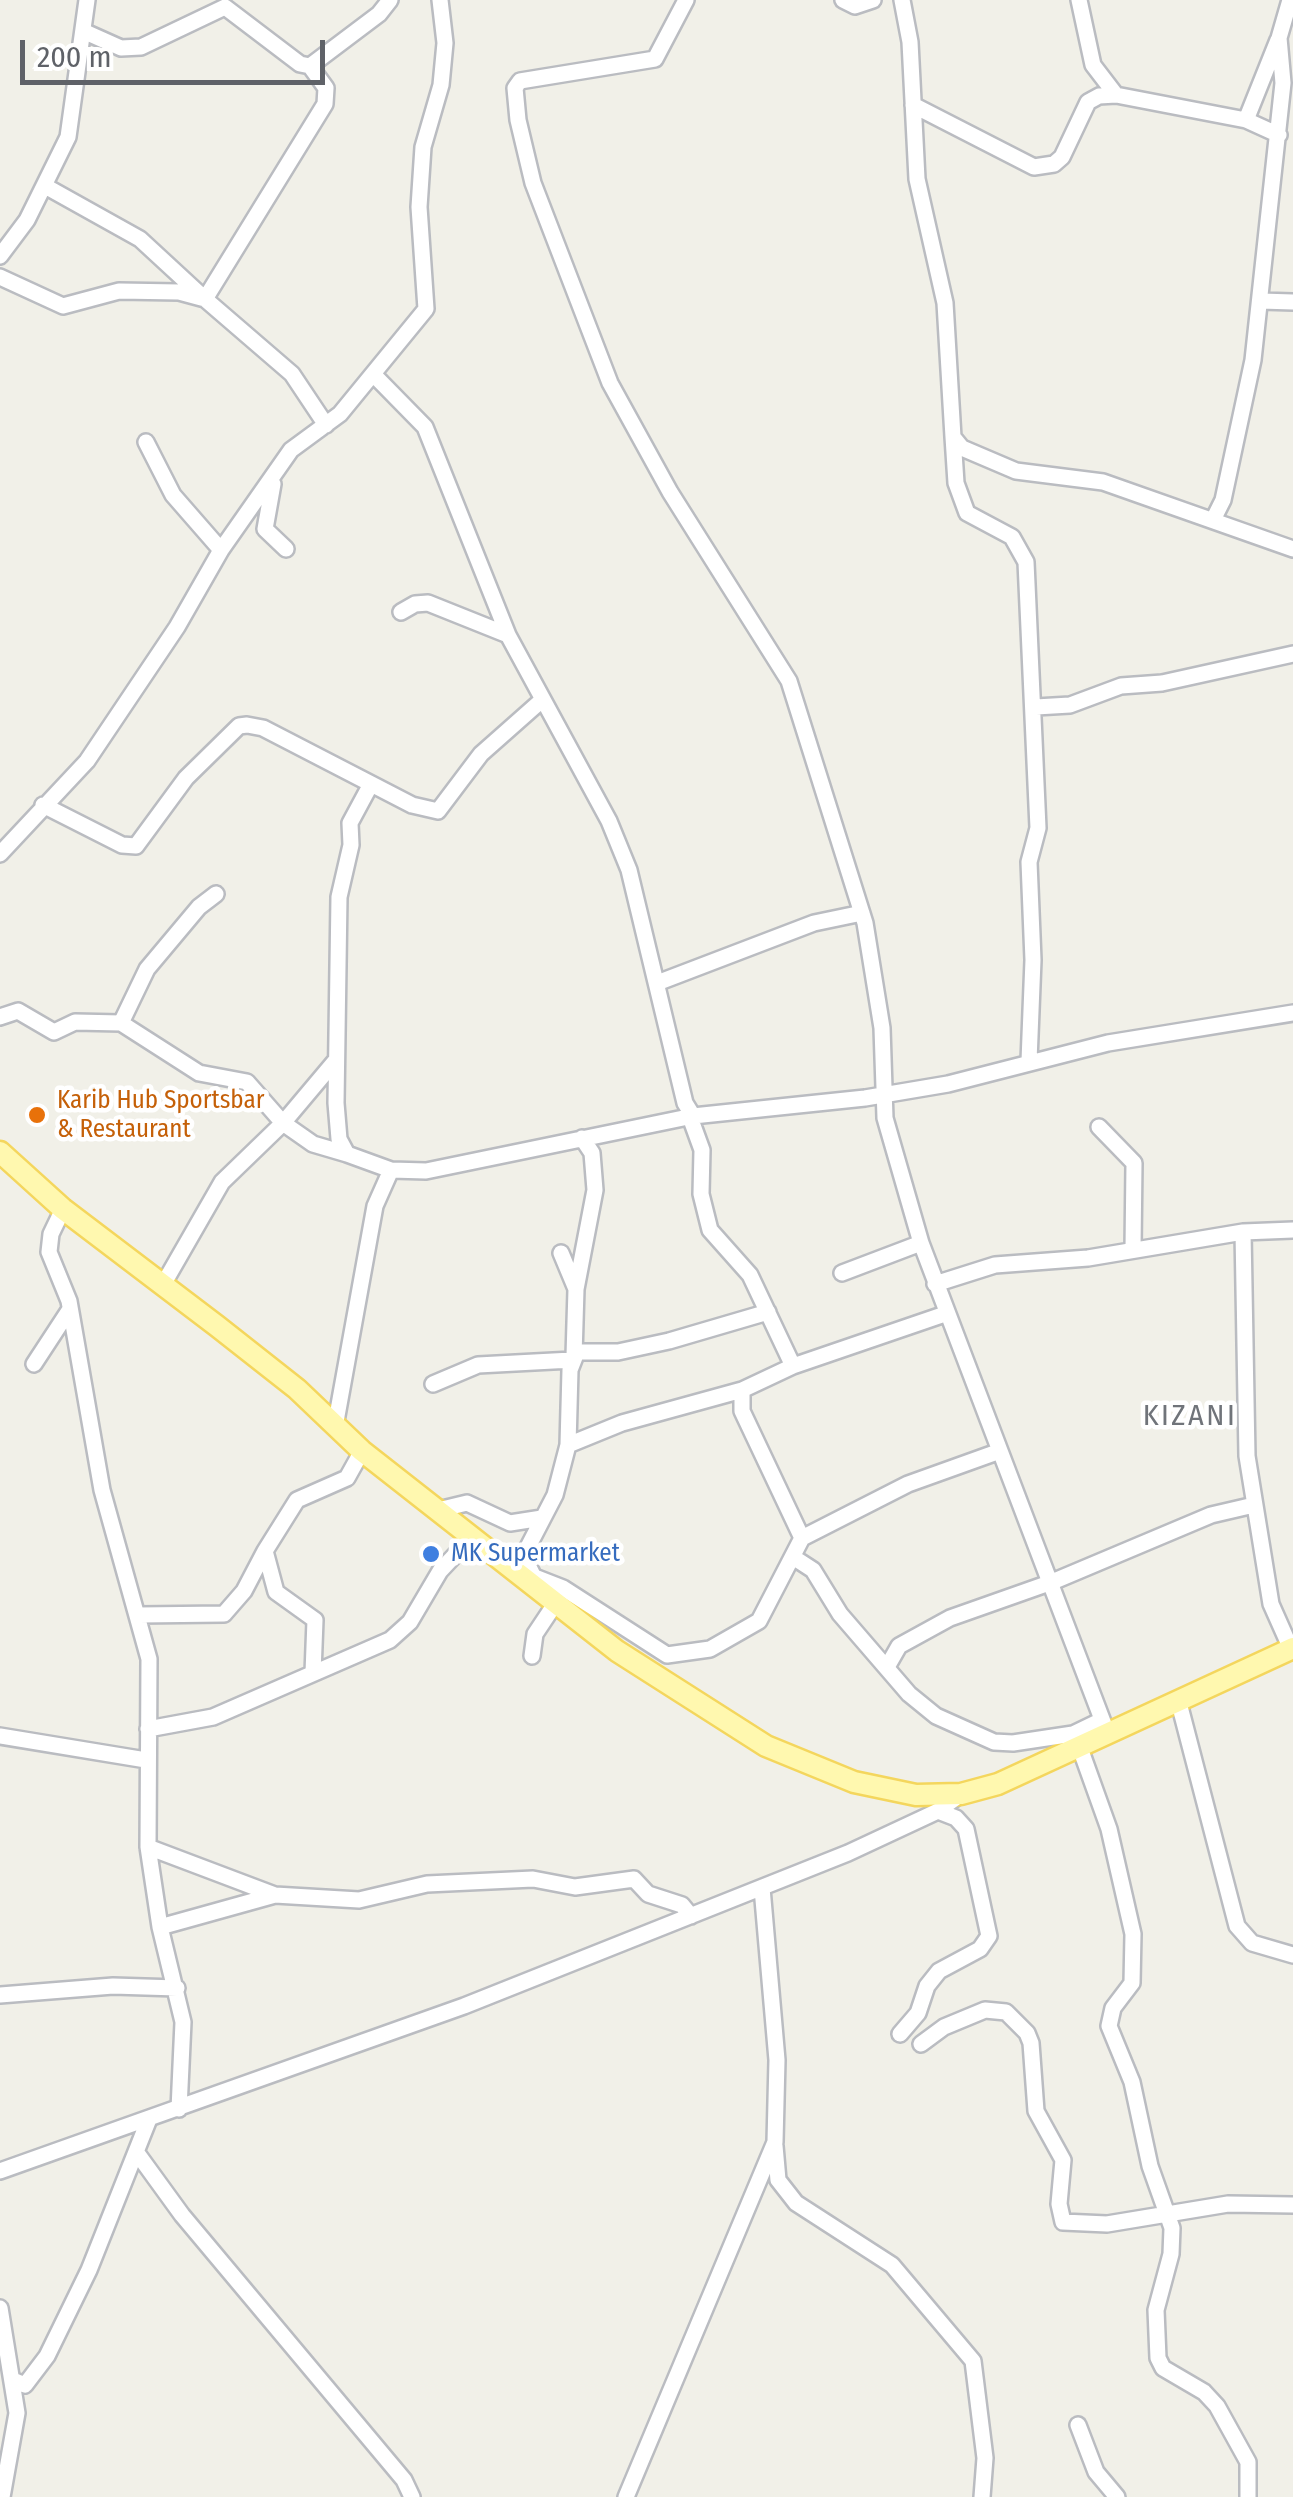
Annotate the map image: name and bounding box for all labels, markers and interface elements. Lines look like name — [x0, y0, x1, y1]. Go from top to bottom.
scale bar — [25, 20, 330, 82]
text: 200 m — [37, 39, 112, 75]
place label: Karib Hub Sportsbar & Restaurant — [57, 1086, 264, 1145]
marker: Karib Hub Sportsbar & Restaurant — [26, 1104, 48, 1126]
district label: KIZANI — [1143, 1399, 1237, 1435]
place label: MK Supermarket — [451, 1539, 620, 1569]
marker: MK Supermarket — [420, 1543, 442, 1565]

